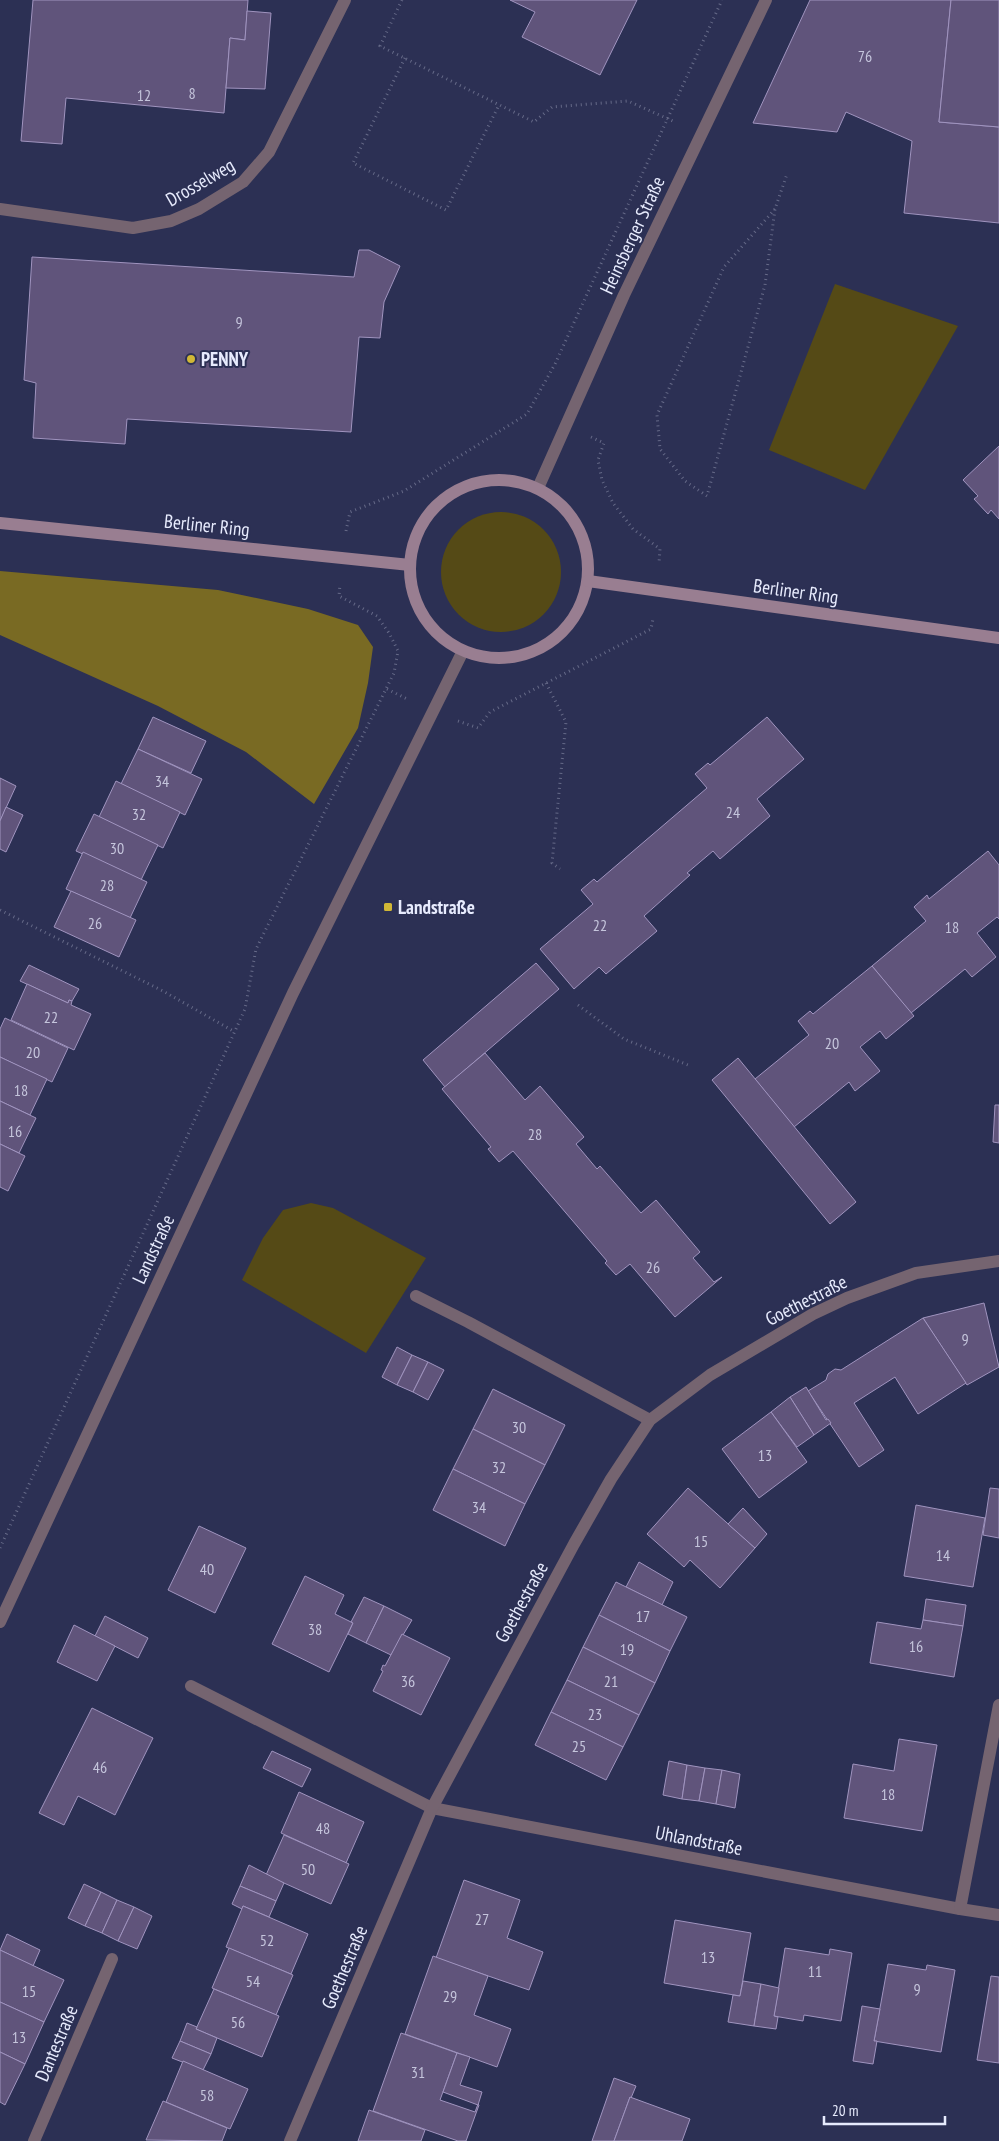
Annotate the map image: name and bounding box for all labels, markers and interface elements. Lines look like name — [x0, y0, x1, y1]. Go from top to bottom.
house number: 76 — [858, 46, 872, 66]
house number: 8 — [188, 83, 196, 103]
house number: 12 — [137, 85, 151, 105]
street label: Drosselweg — [161, 153, 239, 211]
street label: Heinsberger Straße — [594, 172, 670, 298]
house number: 9 — [235, 312, 243, 332]
place label: PENNY — [201, 347, 249, 371]
marker: PENNY — [185, 353, 197, 365]
street label: Berliner Ring — [163, 509, 251, 541]
street label: Berliner Ring — [752, 573, 840, 609]
house number: 34 — [155, 771, 169, 791]
house number: 24 — [726, 802, 740, 822]
house number: 32 — [132, 804, 146, 824]
house number: 30 — [110, 838, 124, 858]
house number: 28 — [100, 875, 114, 895]
place label: Landstraße — [398, 895, 475, 919]
marker: Landstraße — [382, 901, 394, 913]
house number: 26 — [88, 913, 102, 933]
house number: 22 — [593, 915, 607, 935]
house number: 18 — [945, 917, 959, 937]
house number: 22 — [44, 1007, 58, 1027]
house number: 20 — [825, 1033, 839, 1053]
house number: 20 — [26, 1042, 40, 1062]
house number: 18 — [14, 1080, 28, 1100]
house number: 16 — [8, 1121, 22, 1141]
house number: 28 — [528, 1124, 542, 1144]
street label: Landstraße — [127, 1211, 179, 1287]
house number: 26 — [646, 1257, 660, 1277]
street label: Goethestraße — [761, 1269, 851, 1331]
house number: 9 — [961, 1329, 969, 1349]
house number: 30 — [512, 1417, 526, 1437]
house number: 13 — [758, 1445, 772, 1465]
house number: 32 — [492, 1457, 506, 1477]
house number: 34 — [472, 1497, 486, 1517]
house number: 15 — [694, 1531, 708, 1551]
house number: 14 — [936, 1545, 950, 1565]
street label: Goethestraße — [489, 1557, 553, 1646]
house number: 40 — [200, 1559, 214, 1579]
house number: 17 — [636, 1606, 650, 1626]
house number: 38 — [308, 1619, 322, 1639]
house number: 16 — [909, 1636, 923, 1656]
house number: 19 — [620, 1639, 634, 1659]
house number: 36 — [401, 1671, 415, 1691]
house number: 21 — [604, 1671, 618, 1691]
house number: 23 — [588, 1704, 602, 1724]
house number: 25 — [572, 1736, 586, 1756]
house number: 46 — [93, 1757, 107, 1777]
house number: 18 — [881, 1784, 895, 1804]
house number: 48 — [316, 1818, 330, 1838]
street label: Uhlandstraße — [653, 1820, 745, 1860]
house number: 50 — [301, 1859, 315, 1879]
house number: 27 — [475, 1909, 489, 1929]
street label: Goethestraße — [316, 1921, 372, 2012]
house number: 52 — [260, 1930, 274, 1950]
house number: 13 — [701, 1947, 715, 1967]
house number: 11 — [808, 1961, 822, 1981]
house number: 54 — [246, 1971, 260, 1991]
house number: 9 — [913, 1979, 921, 1999]
house number: 15 — [22, 1981, 36, 2001]
house number: 29 — [443, 1986, 457, 2006]
street label: Dantestraße — [29, 2001, 83, 2085]
house number: 56 — [231, 2012, 245, 2032]
house number: 13 — [12, 2027, 26, 2047]
house number: 31 — [411, 2062, 425, 2082]
house number: 58 — [200, 2085, 214, 2105]
scale bar — [824, 2094, 945, 2126]
text: 20 m — [832, 2101, 858, 2120]

